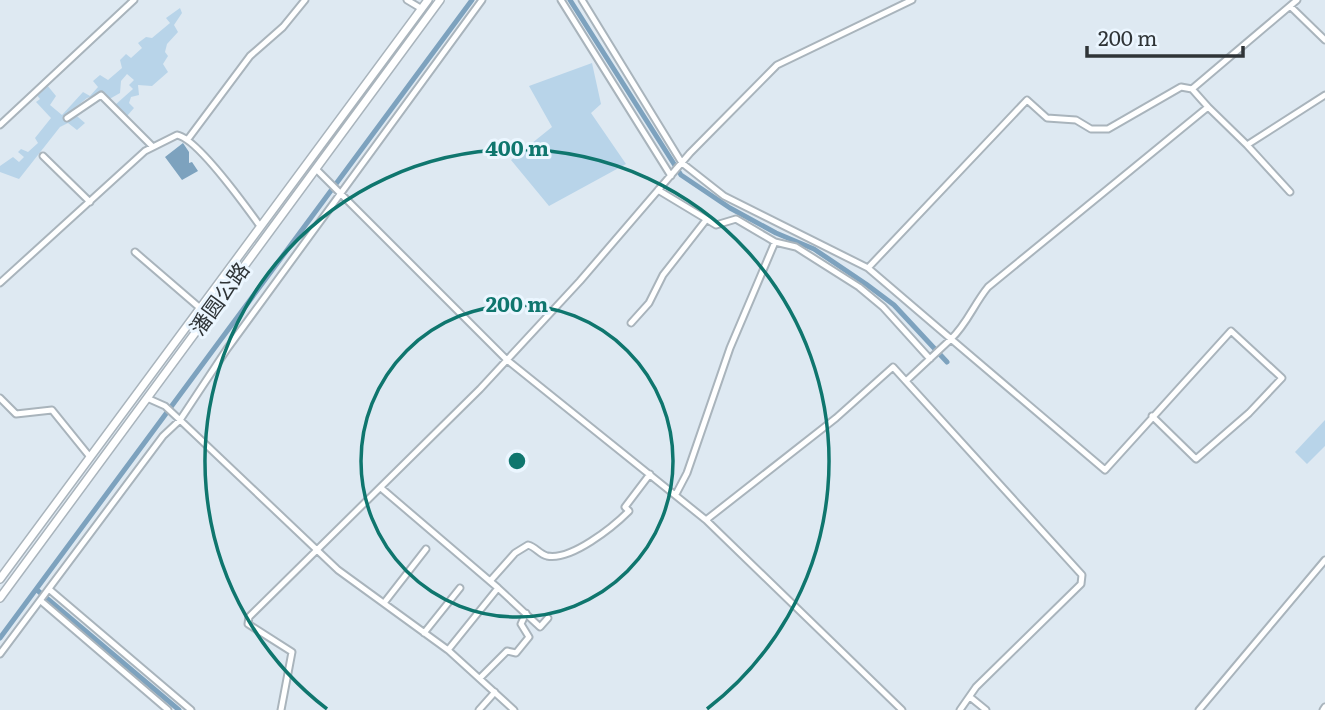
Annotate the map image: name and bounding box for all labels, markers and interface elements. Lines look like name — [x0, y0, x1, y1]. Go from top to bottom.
scale bar — [1087, 14, 1243, 58]
text: 200 m — [1098, 21, 1158, 52]
text: 400 m — [485, 131, 549, 162]
street label: 潘圆公路 — [181, 254, 255, 341]
text: 200 m — [486, 287, 548, 318]
centre of rings — [505, 449, 529, 473]

